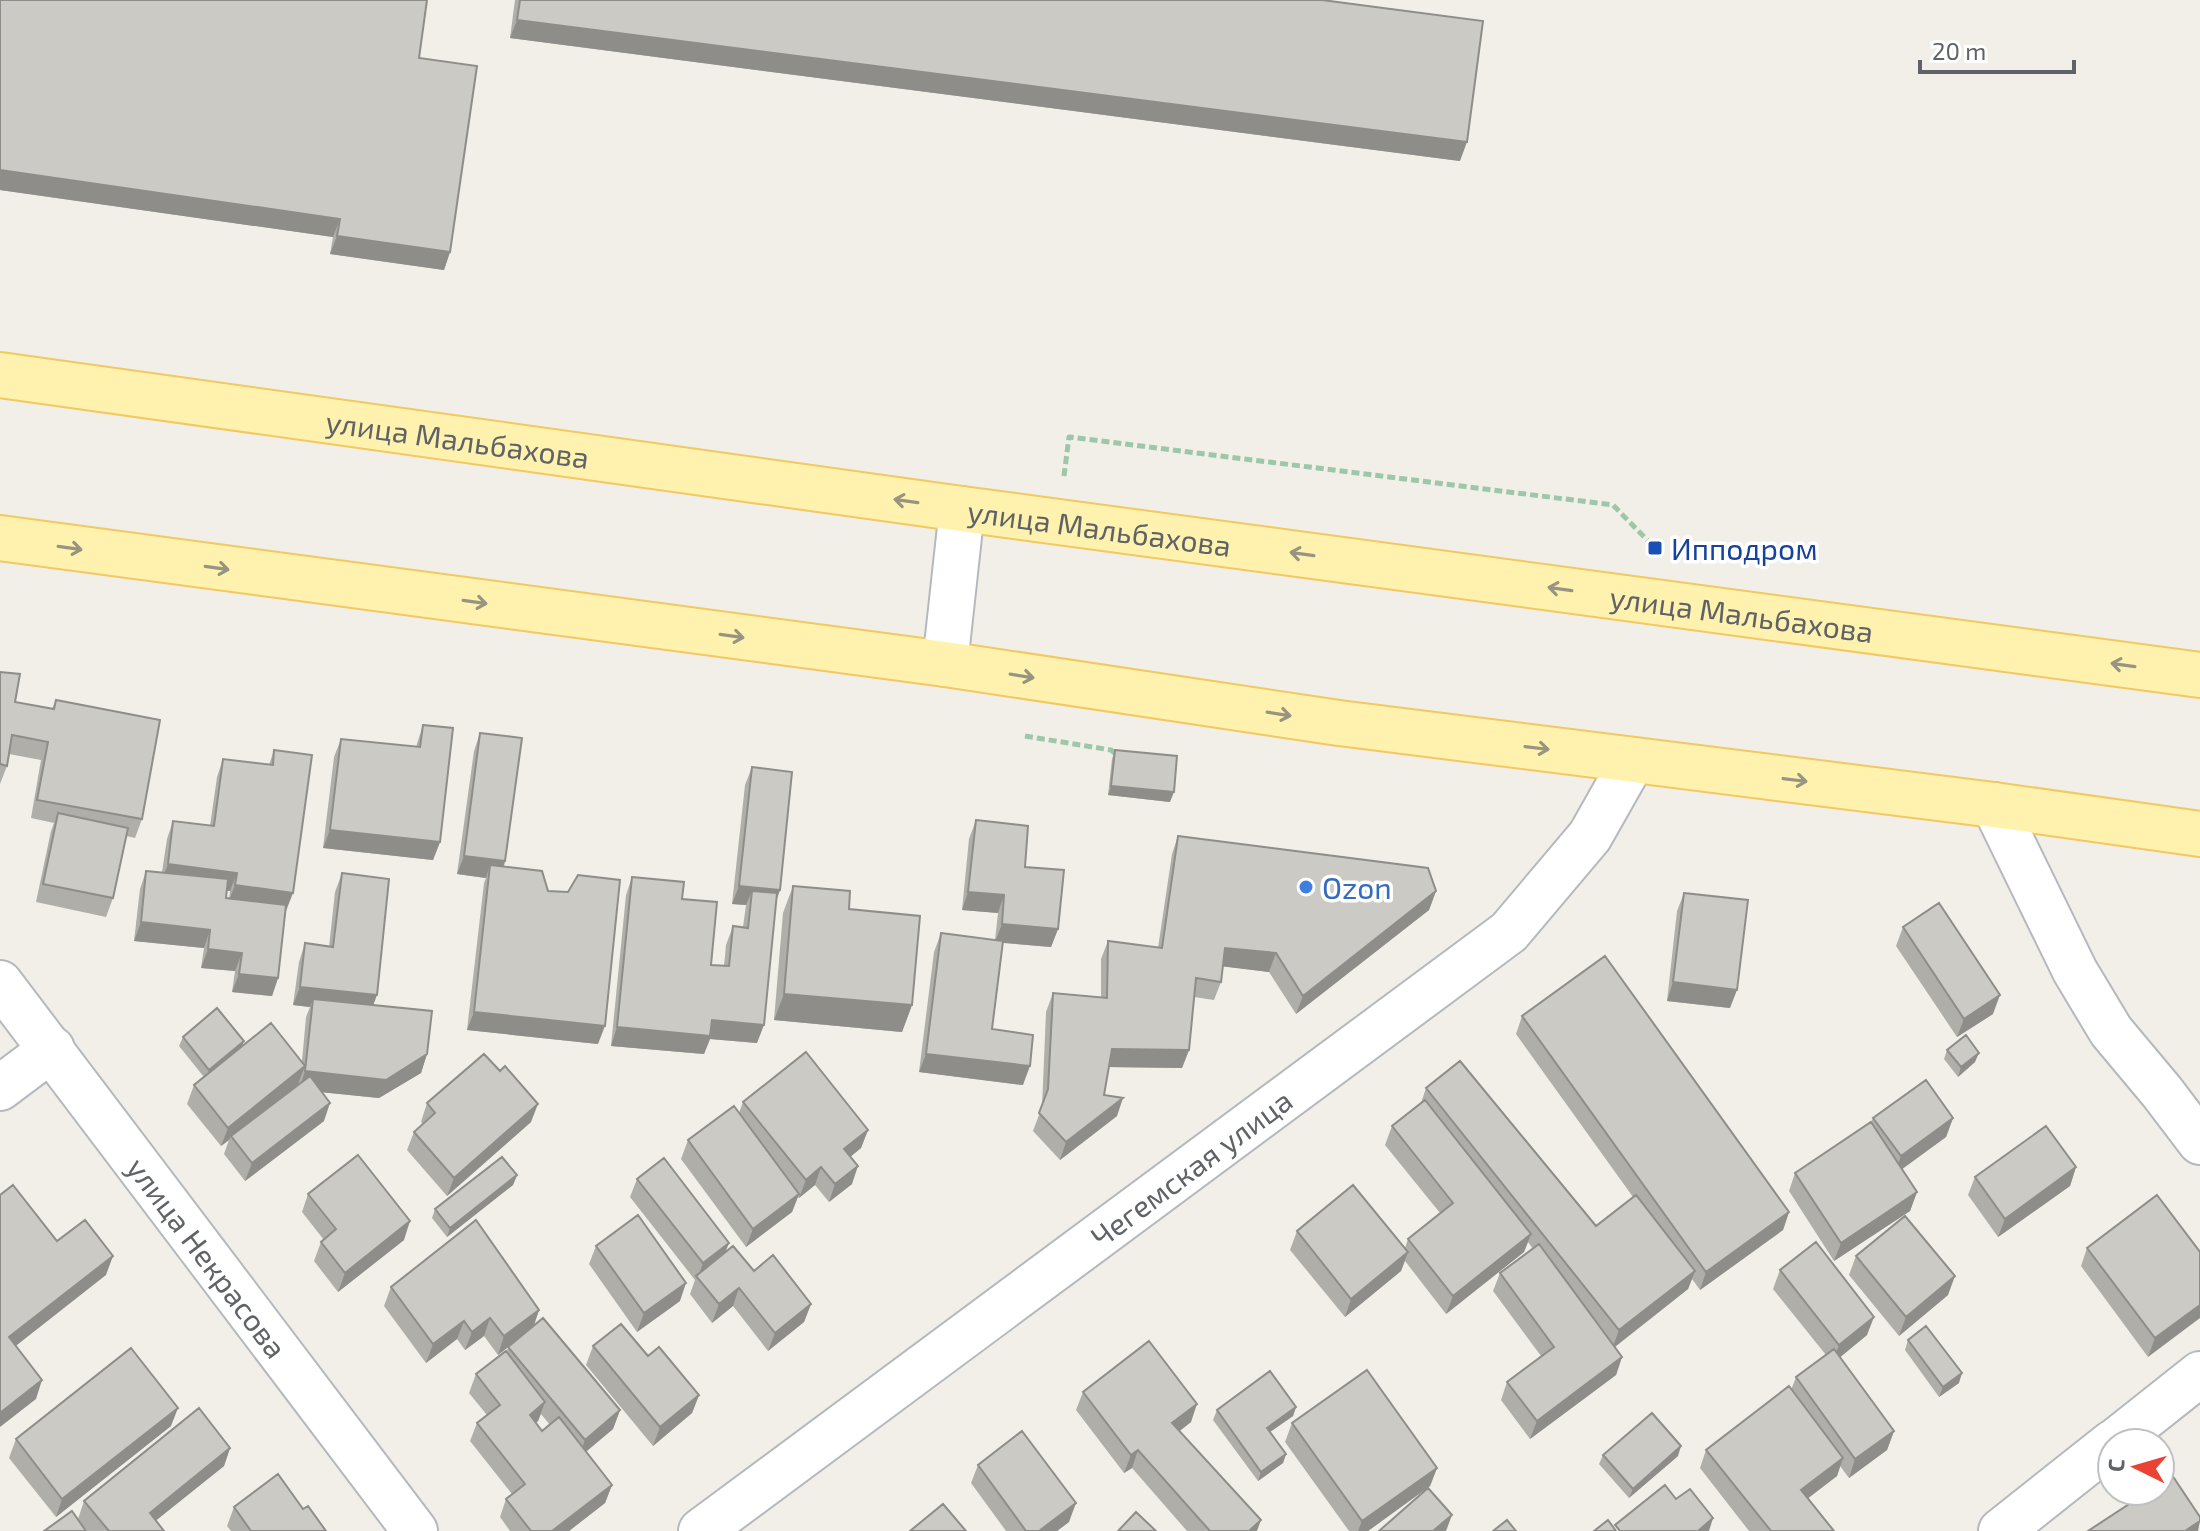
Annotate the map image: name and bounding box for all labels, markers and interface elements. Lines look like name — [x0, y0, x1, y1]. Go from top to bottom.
scale bar — [1920, 24, 2074, 74]
text: 20 m — [1932, 36, 1986, 65]
street label: улица Мальбахова — [323, 403, 592, 475]
street label: улица Мальбахова — [965, 492, 1233, 563]
one-way arrow — [894, 493, 919, 508]
place label: Ипподром — [1671, 530, 1818, 566]
marker: Ипподром — [1646, 539, 1664, 557]
one-way arrow — [57, 541, 82, 556]
one-way arrow — [1289, 547, 1316, 562]
one-way arrow — [204, 561, 229, 576]
street label: улица Мальбахова — [1608, 578, 1876, 649]
one-way arrow — [1548, 581, 1573, 596]
one-way arrow — [461, 595, 487, 610]
one-way arrow — [719, 629, 744, 644]
one-way arrow — [2111, 657, 2136, 672]
one-way arrow — [1009, 669, 1034, 684]
one-way arrow — [1266, 707, 1291, 722]
one-way arrow — [1523, 740, 1550, 755]
one-way arrow — [1782, 773, 1807, 788]
place label: Ozon — [1322, 869, 1392, 905]
marker: Ozon — [1297, 878, 1315, 896]
street label: Чегемская улица — [1083, 1081, 1299, 1254]
street label: улица Некрасова — [120, 1150, 295, 1364]
north arrow — [2096, 1427, 2176, 1507]
text: С — [2102, 1458, 2129, 1473]

